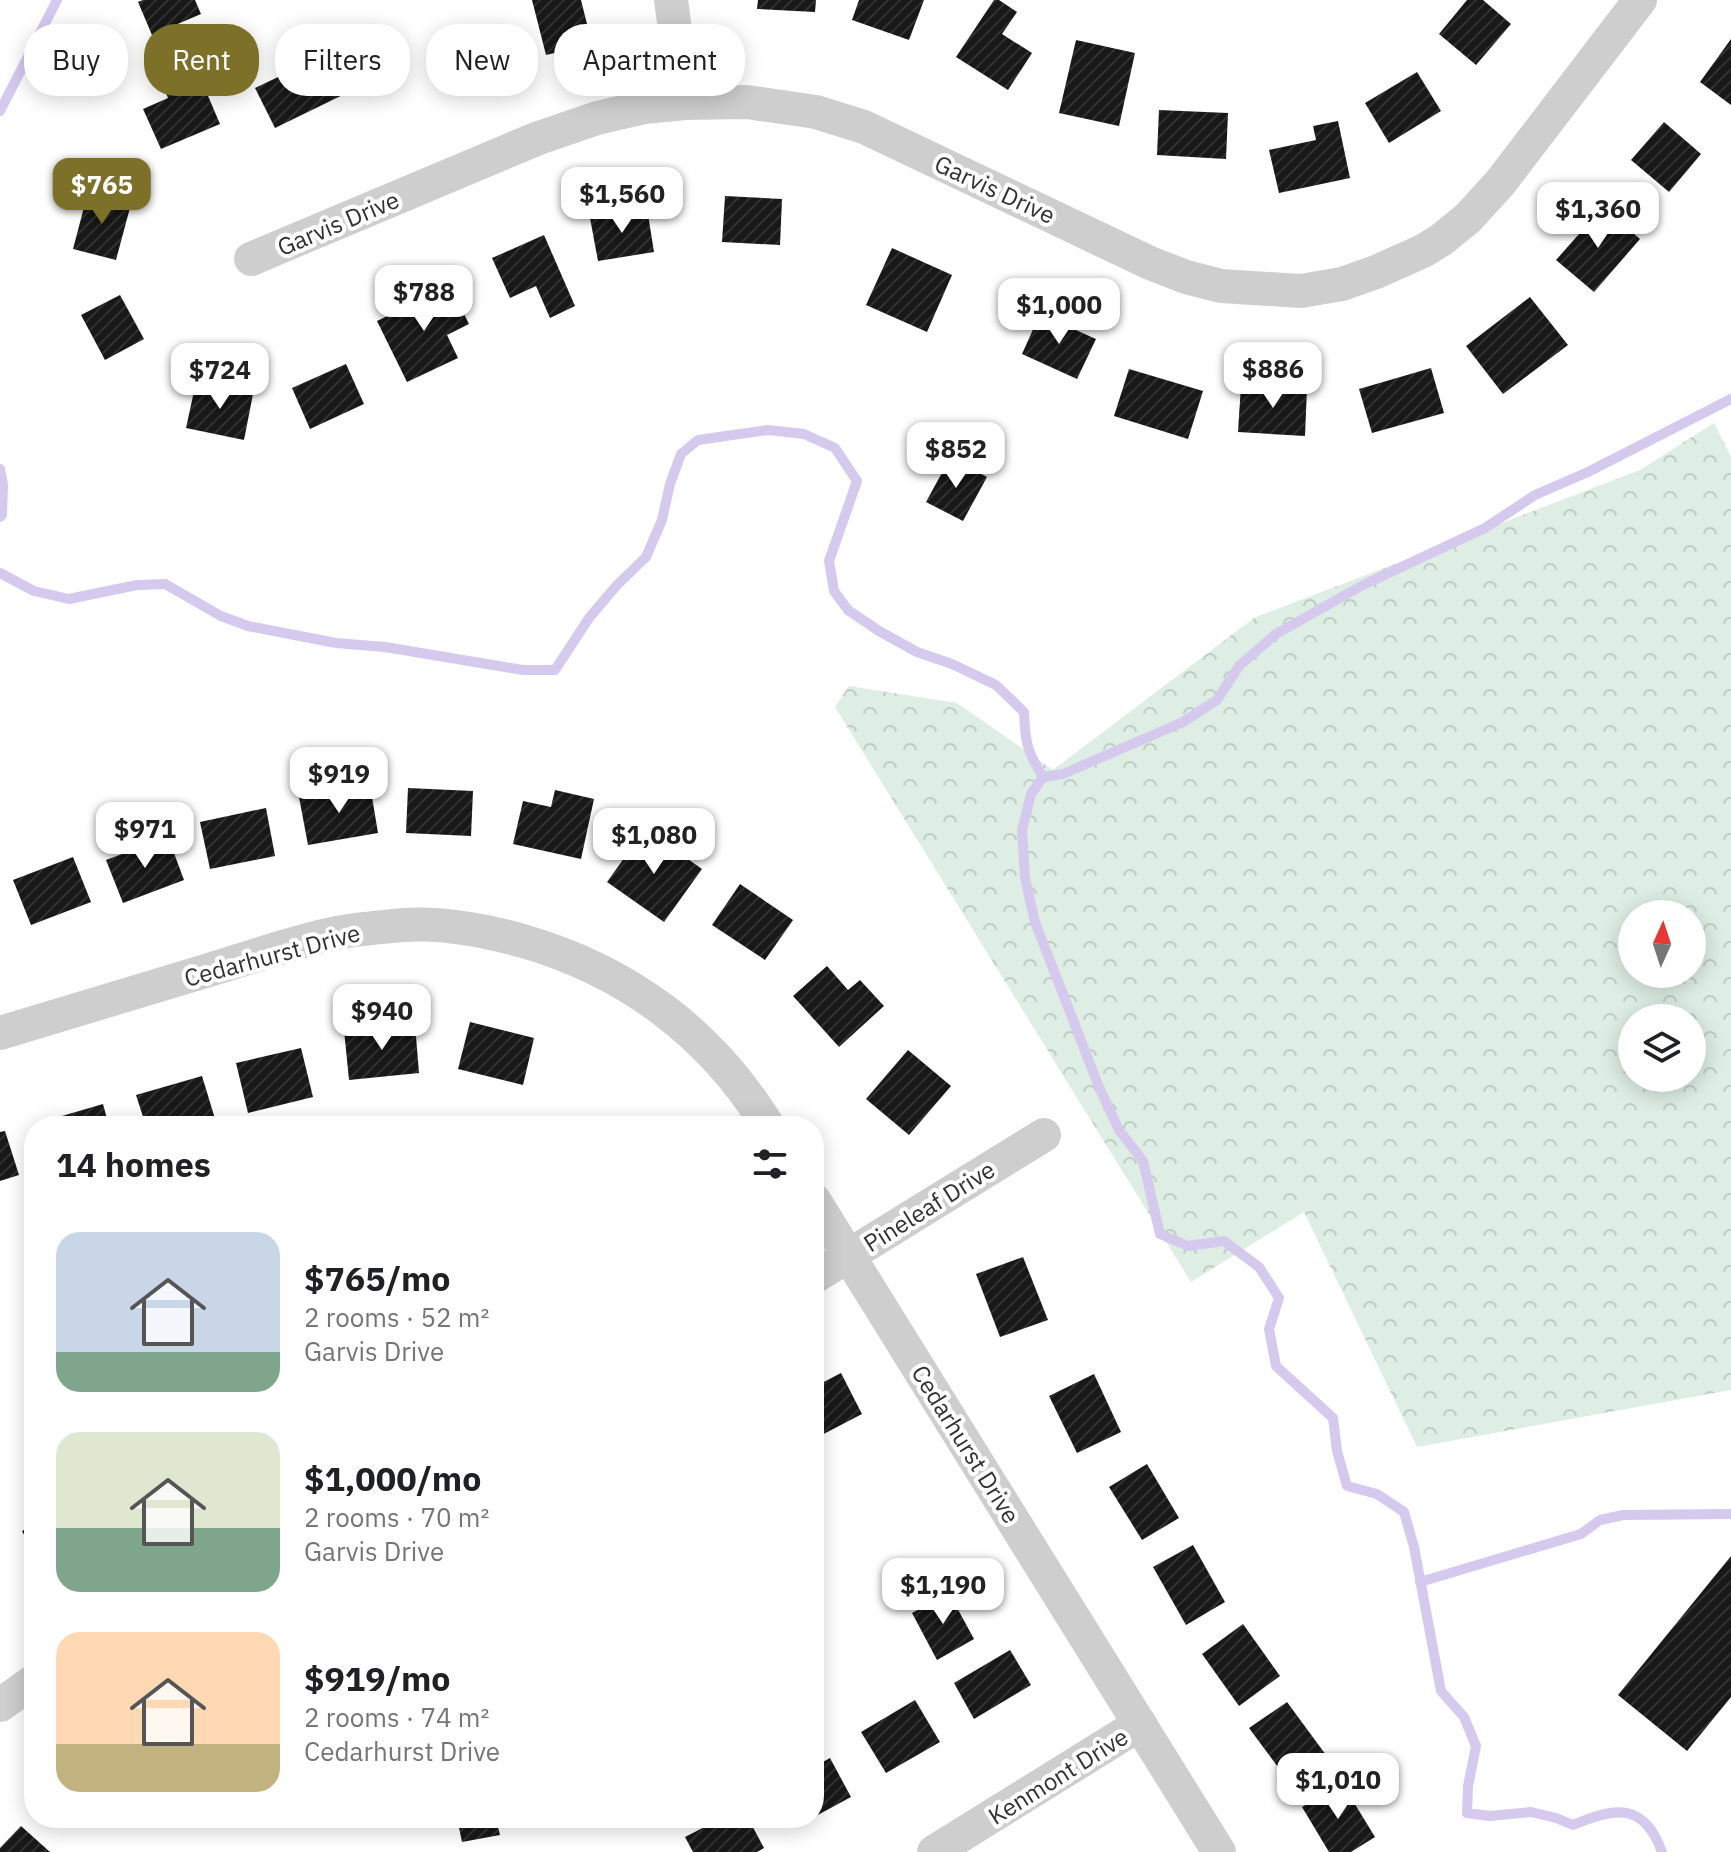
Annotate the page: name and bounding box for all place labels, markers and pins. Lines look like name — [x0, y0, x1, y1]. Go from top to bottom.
pin: $765 — [55, 158, 149, 226]
pin: $1,560 — [557, 167, 687, 235]
pin: $1,360 — [1533, 182, 1663, 250]
pin: $788 — [377, 265, 471, 333]
pin: $1,000 — [994, 278, 1124, 346]
pin: $886 — [1226, 342, 1320, 410]
pin: $724 — [173, 343, 267, 411]
pin: $852 — [909, 422, 1003, 490]
pin: $919 — [292, 747, 386, 815]
pin: $971 — [98, 802, 192, 870]
pin: $1,080 — [589, 808, 719, 876]
pin: $940 — [335, 984, 429, 1052]
pin: $1,190 — [878, 1558, 1008, 1626]
pin: $1,010 — [1273, 1753, 1403, 1821]

